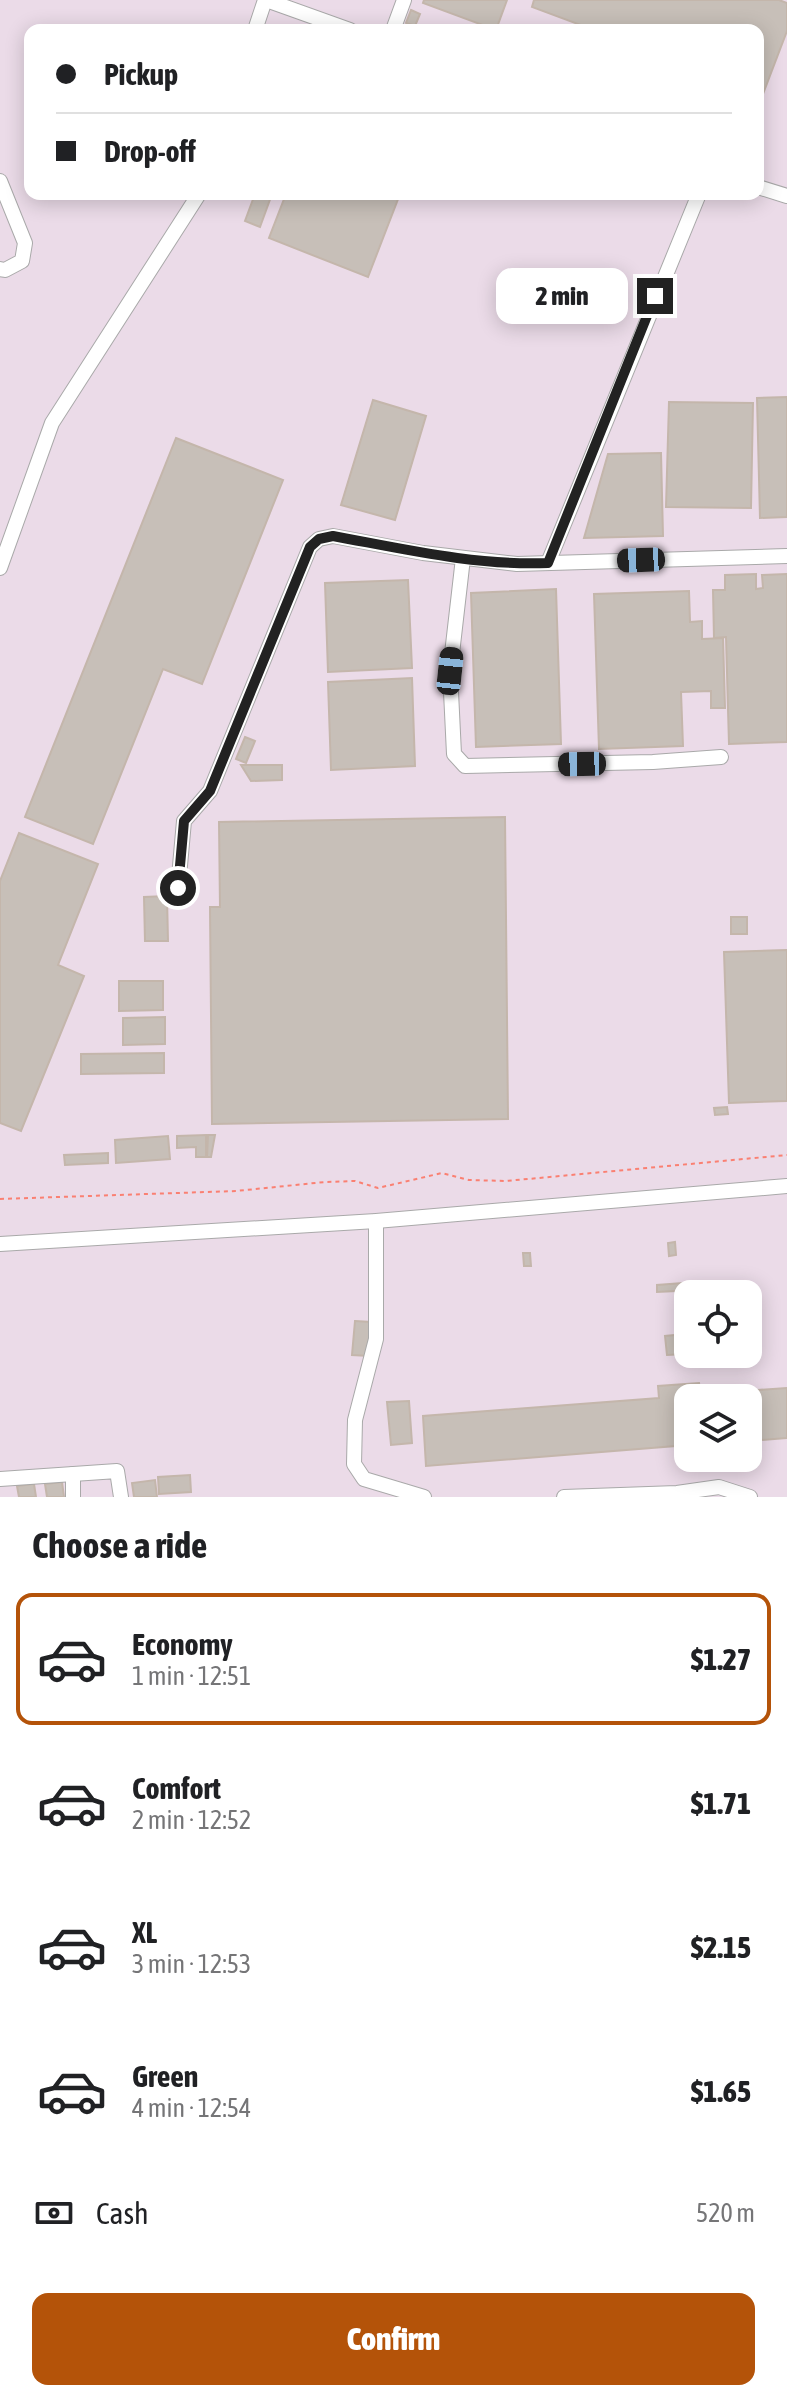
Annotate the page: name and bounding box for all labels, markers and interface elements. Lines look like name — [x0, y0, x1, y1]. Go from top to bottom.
text: Pickup — [104, 57, 178, 91]
text: Drop-off — [104, 134, 196, 168]
callout: 2 min — [495, 268, 627, 324]
route end — [637, 278, 673, 314]
text: 2 min — [535, 281, 589, 311]
car — [617, 547, 665, 573]
car — [436, 646, 464, 696]
car — [558, 752, 606, 776]
route start — [160, 870, 196, 906]
map controls — [674, 1280, 762, 1472]
button: locate — [674, 1280, 762, 1368]
button: layers — [674, 1384, 762, 1472]
text: Choose a ride — [32, 1524, 207, 1566]
icon: car — [36, 1623, 108, 1695]
text: Economy — [132, 1627, 233, 1661]
text: $1.27 — [691, 1642, 751, 1676]
text: 1 min · 12:51 — [132, 1661, 251, 1691]
icon: car — [36, 1767, 108, 1839]
text: Comfort — [132, 1771, 221, 1805]
text: $1.71 — [691, 1786, 751, 1820]
text: 2 min · 12:52 — [132, 1805, 251, 1835]
icon: car — [36, 1911, 108, 1983]
text: XL — [132, 1915, 157, 1949]
text: $2.15 — [691, 1930, 751, 1964]
text: 3 min · 12:53 — [132, 1949, 251, 1979]
icon: car — [36, 2055, 108, 2127]
text: Green — [132, 2059, 198, 2093]
text: $1.65 — [691, 2074, 751, 2108]
text: 4 min · 12:54 — [132, 2093, 251, 2123]
icon: cash — [32, 2191, 76, 2235]
text: Cash — [96, 2196, 149, 2230]
text: 520 m — [696, 2198, 755, 2228]
button: Confirm — [32, 2293, 755, 2385]

